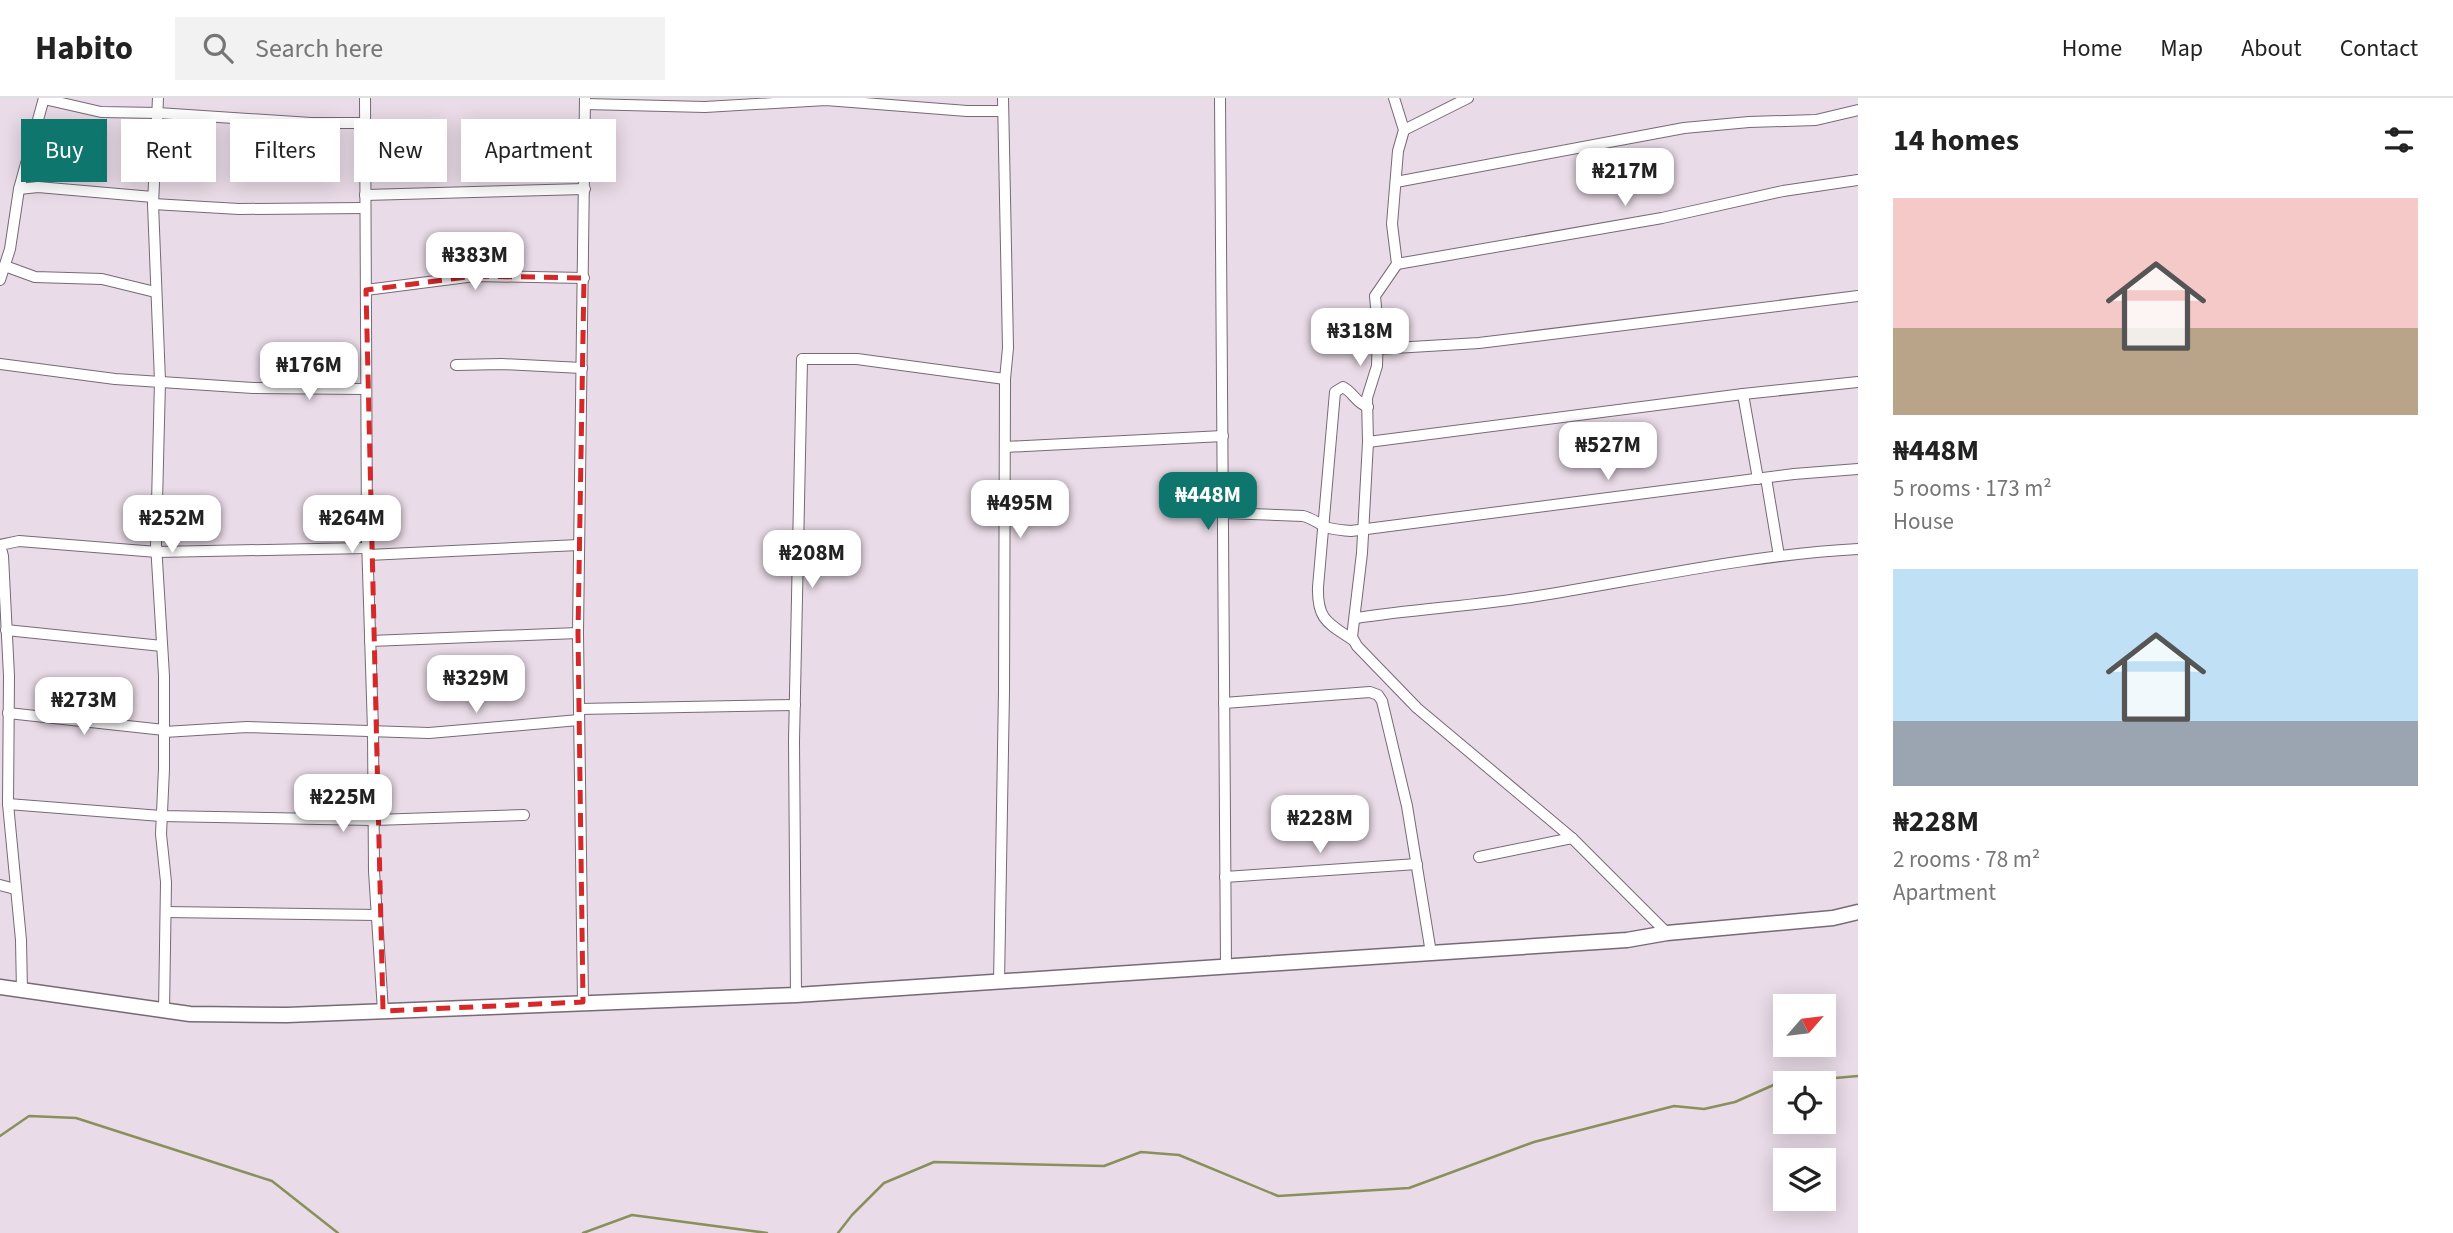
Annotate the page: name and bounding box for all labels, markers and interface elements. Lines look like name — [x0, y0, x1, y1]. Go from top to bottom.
search box — [175, 17, 665, 80]
text: Habito — [35, 25, 133, 72]
icon: search — [199, 29, 237, 67]
text: Search here — [255, 30, 383, 67]
text: Home — [2062, 31, 2122, 66]
text: Map — [2160, 31, 2203, 66]
text: About — [2241, 31, 2302, 66]
text: Contact — [2340, 31, 2418, 66]
chip: Buy — [21, 119, 107, 182]
chip: Rent — [121, 119, 216, 182]
chip: Filters — [230, 119, 340, 182]
chip: New — [354, 119, 447, 182]
chip: Apartment — [461, 119, 616, 182]
text: 14 homes — [1893, 119, 2019, 162]
icon: filters — [2380, 121, 2418, 159]
pin: ₦217M — [1576, 148, 1674, 208]
text: ₦217M — [1592, 154, 1658, 187]
pin: ₦383M — [426, 232, 524, 292]
text: ₦383M — [442, 238, 508, 271]
icon: home — [2093, 243, 2219, 369]
pin: ₦318M — [1311, 308, 1409, 368]
text: ₦318M — [1327, 314, 1393, 347]
pin: ₦176M — [260, 342, 358, 402]
text: ₦176M — [276, 348, 342, 381]
pin: ₦527M — [1559, 422, 1657, 482]
text: ₦527M — [1575, 428, 1641, 461]
text: ₦448M — [1893, 429, 1979, 472]
pin: ₦448M — [1159, 472, 1257, 532]
text: 5 rooms · 173 m² — [1893, 472, 2052, 505]
text: ₦448M — [1175, 478, 1241, 511]
pin: ₦495M — [971, 480, 1069, 540]
text: ₦495M — [987, 486, 1053, 519]
pin: ₦252M — [123, 496, 221, 555]
pin: ₦264M — [303, 496, 401, 555]
text: ₦252M — [139, 501, 205, 534]
text: ₦264M — [319, 501, 385, 534]
text: House — [1893, 505, 1954, 538]
pin: ₦208M — [763, 531, 861, 590]
text: ₦208M — [779, 536, 845, 569]
icon: home — [2093, 614, 2219, 740]
pin: ₦329M — [427, 656, 525, 715]
text: ₦329M — [443, 661, 509, 694]
pin: ₦273M — [35, 678, 133, 737]
text: ₦273M — [51, 683, 117, 716]
pin: ₦225M — [294, 774, 392, 834]
text: ₦225M — [310, 780, 376, 813]
pin: ₦228M — [1271, 796, 1369, 855]
text: ₦228M — [1893, 800, 1979, 843]
text: ₦228M — [1287, 801, 1353, 834]
text: 2 rooms · 78 m² — [1893, 843, 2040, 876]
text: Apartment — [1893, 876, 1996, 909]
north arrow — [1773, 994, 1836, 1057]
map controls — [1773, 994, 1836, 1211]
button: locate — [1773, 1071, 1836, 1134]
button: layers — [1773, 1148, 1836, 1211]

